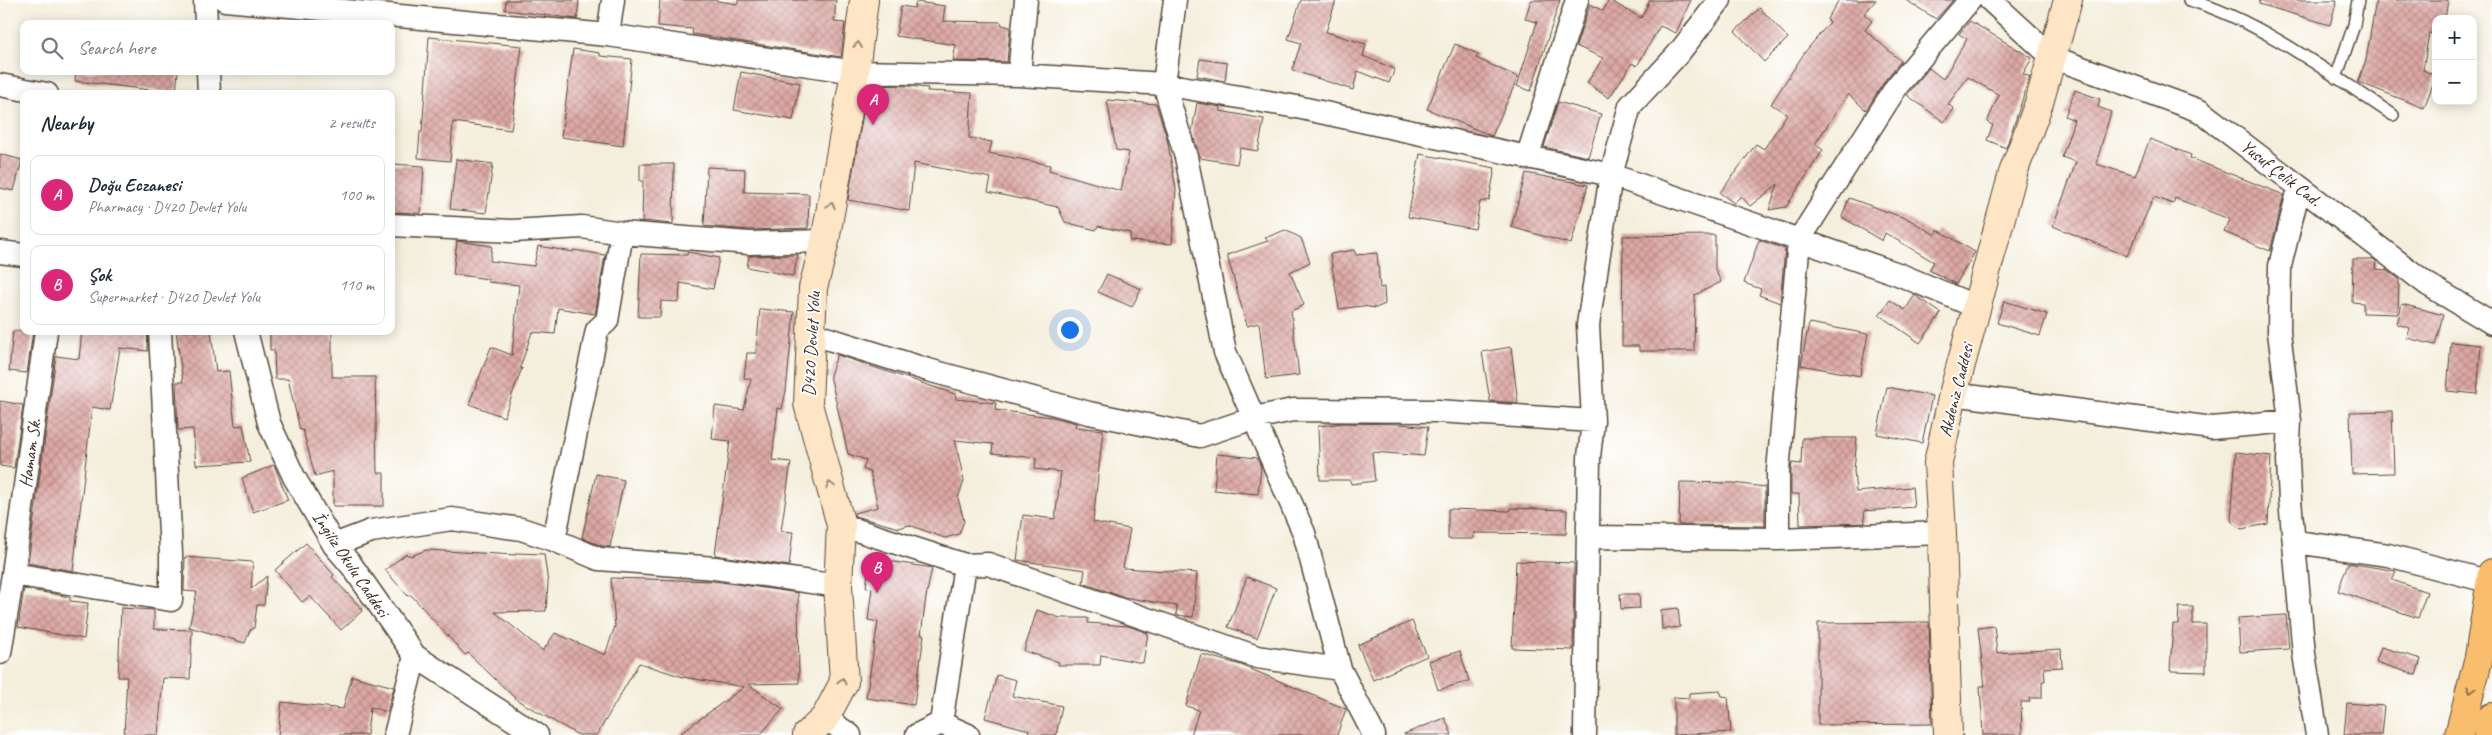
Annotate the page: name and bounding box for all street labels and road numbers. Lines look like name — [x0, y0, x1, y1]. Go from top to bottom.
street label: Yusuf Çelik Cad. — [2236, 135, 2326, 212]
street label: D420 Devlet Yolu — [797, 290, 825, 397]
street label: Akdeniz Caddesi — [1934, 339, 1979, 439]
street label: Hamam Sk. — [14, 417, 46, 489]
street label: İngiliz Okulu Caddesi — [308, 507, 396, 623]

